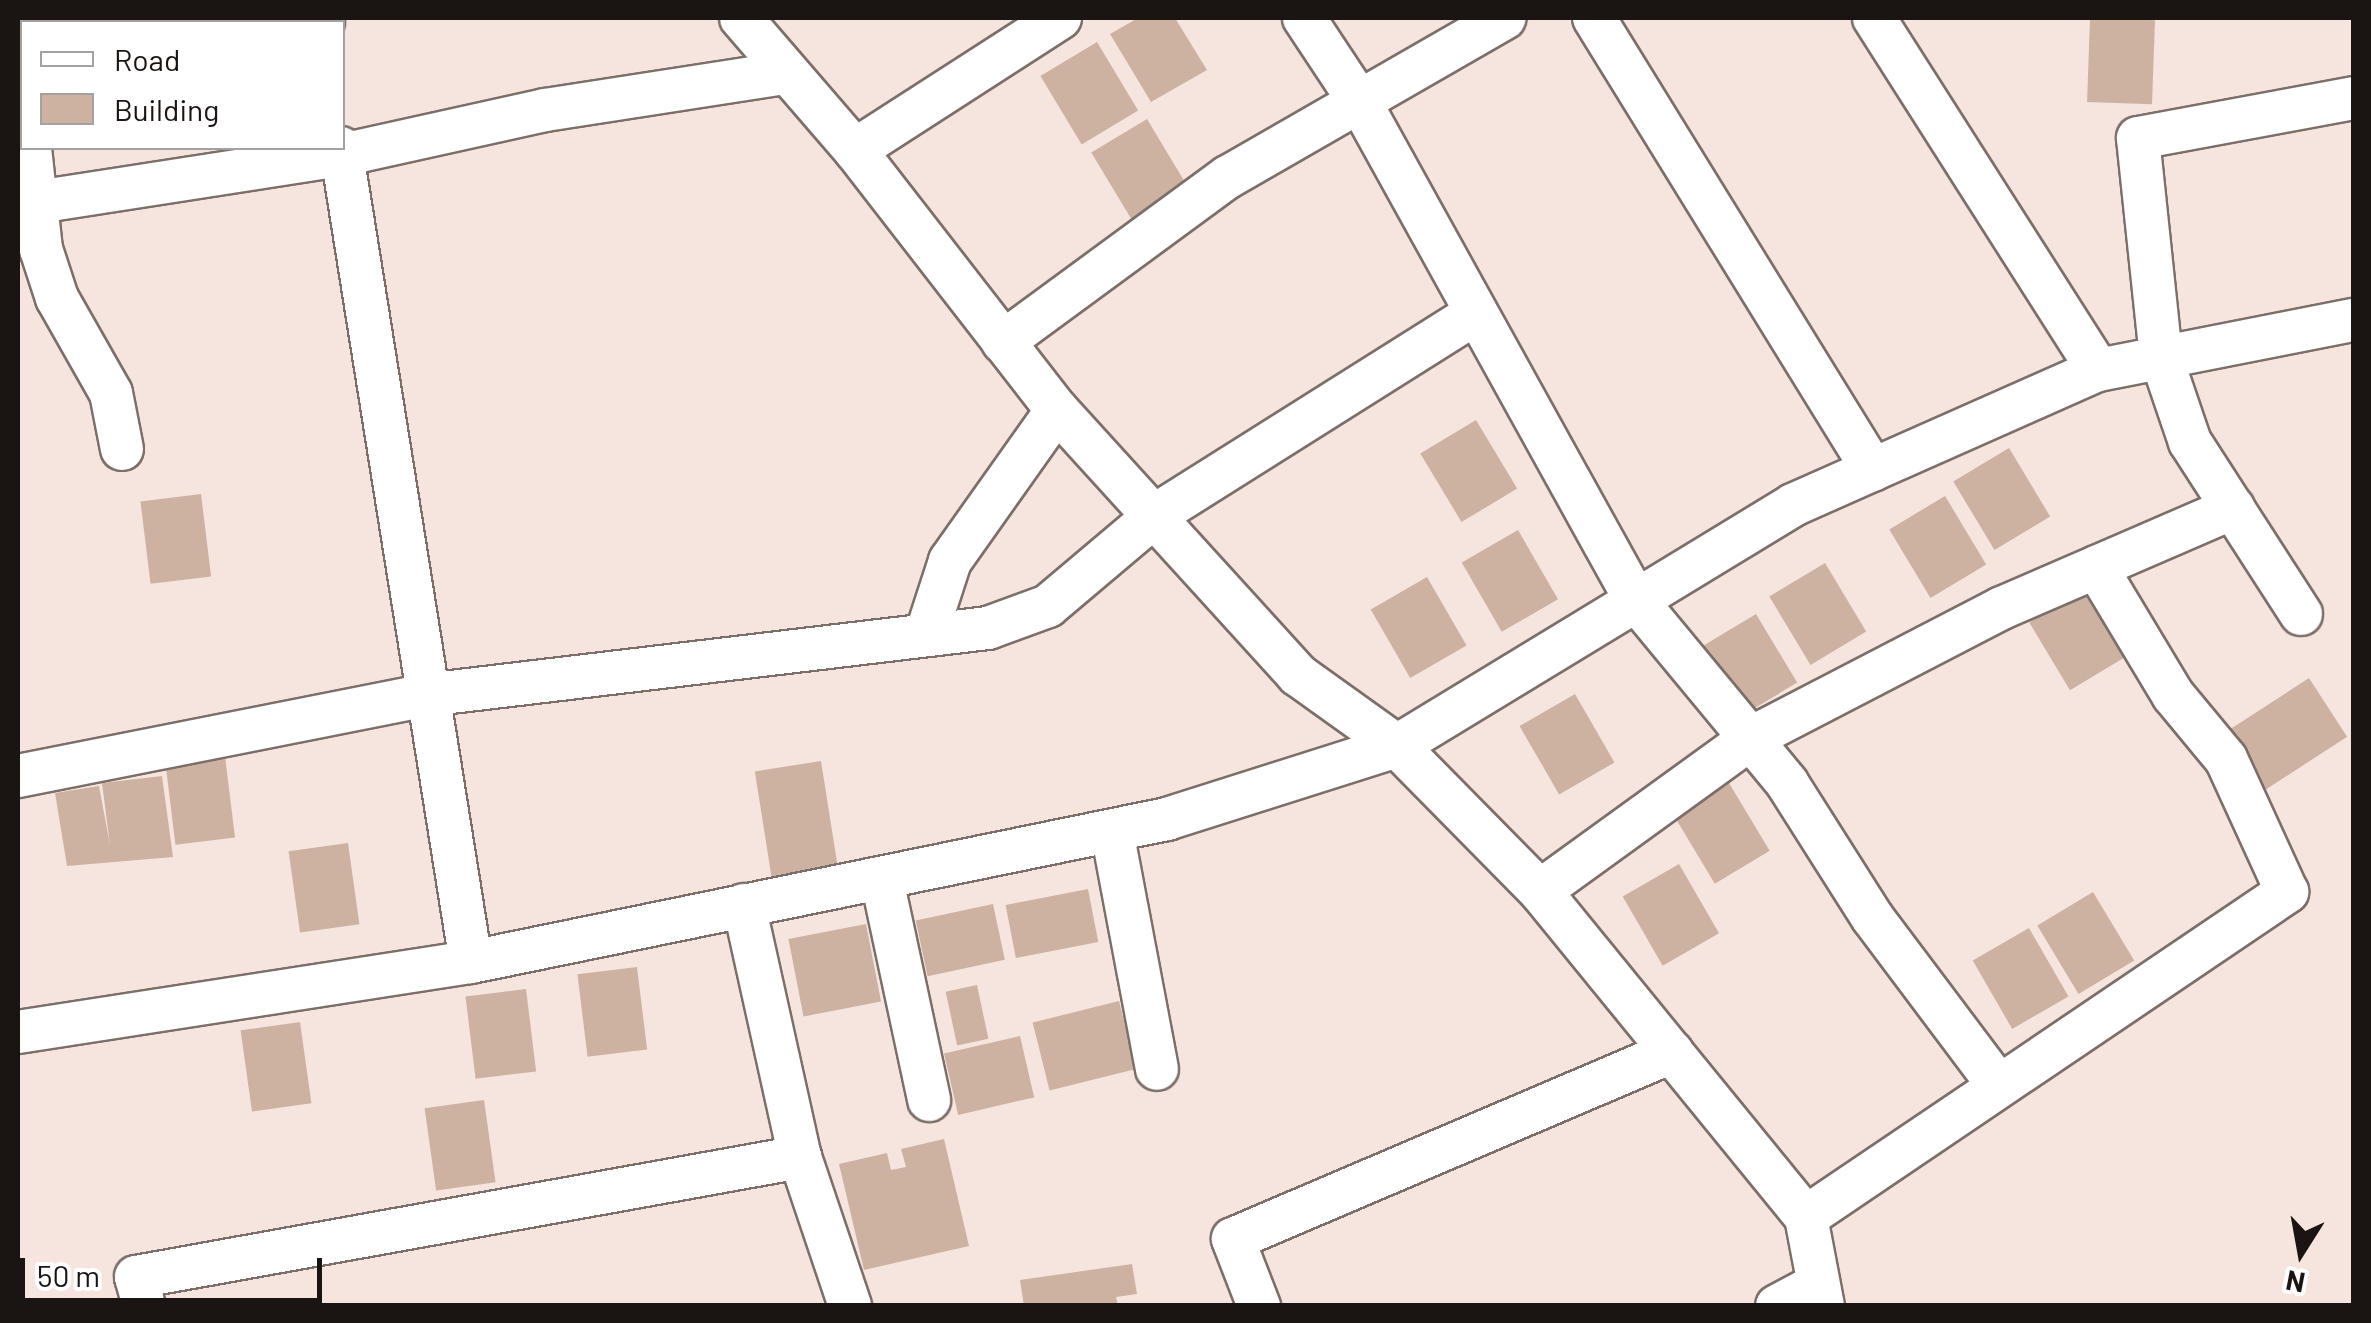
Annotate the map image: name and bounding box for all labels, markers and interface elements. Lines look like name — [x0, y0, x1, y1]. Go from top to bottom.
legend — [20, 20, 345, 150]
text: Road — [114, 41, 180, 77]
text: Building — [114, 91, 219, 127]
north arrow — [2251, 1203, 2351, 1303]
scale bar — [25, 1238, 328, 1300]
text: 50 m — [37, 1257, 100, 1293]
text: N — [2283, 1264, 2308, 1301]

